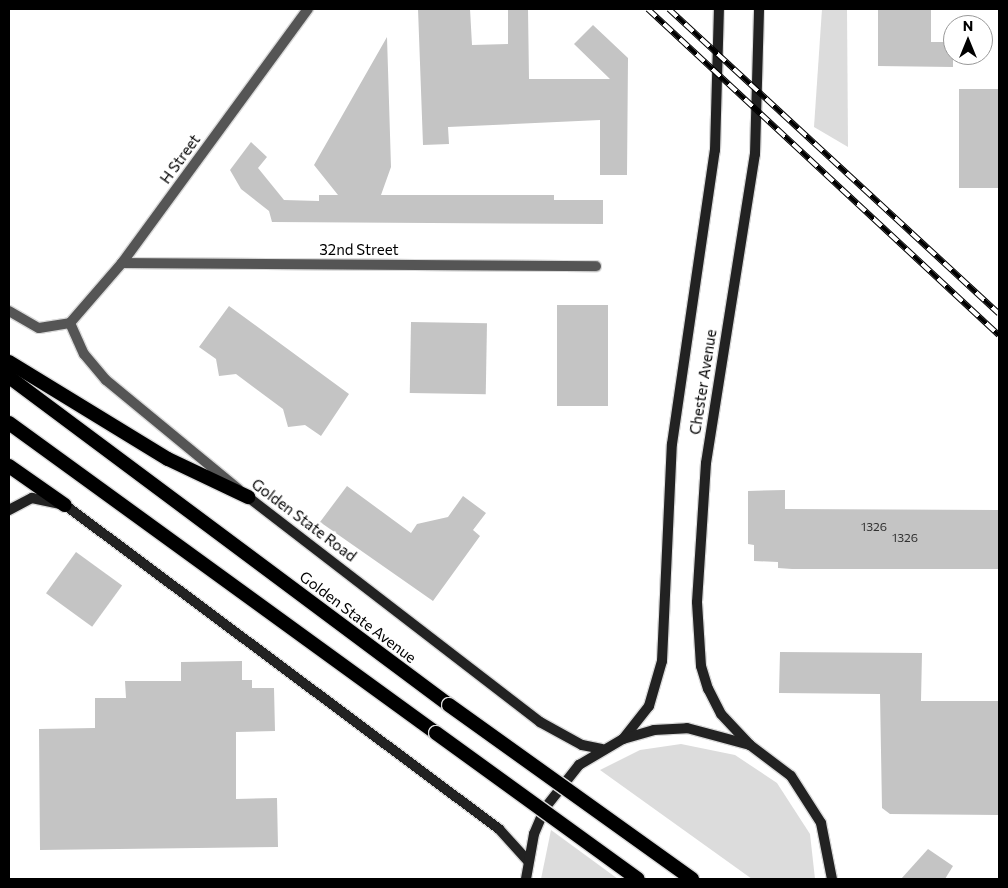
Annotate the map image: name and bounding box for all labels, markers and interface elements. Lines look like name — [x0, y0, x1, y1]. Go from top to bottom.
north arrow — [943, 15, 993, 65]
text: N — [963, 17, 973, 34]
street label: H Street — [156, 131, 204, 187]
street label: 32nd Street — [319, 241, 399, 259]
street label: Chester Avenue — [686, 328, 720, 436]
street label: Golden State Road — [248, 475, 360, 565]
house number: 1326 — [861, 520, 887, 534]
house number: 1326 — [892, 531, 918, 545]
street label: Golden State Avenue — [296, 567, 420, 667]

